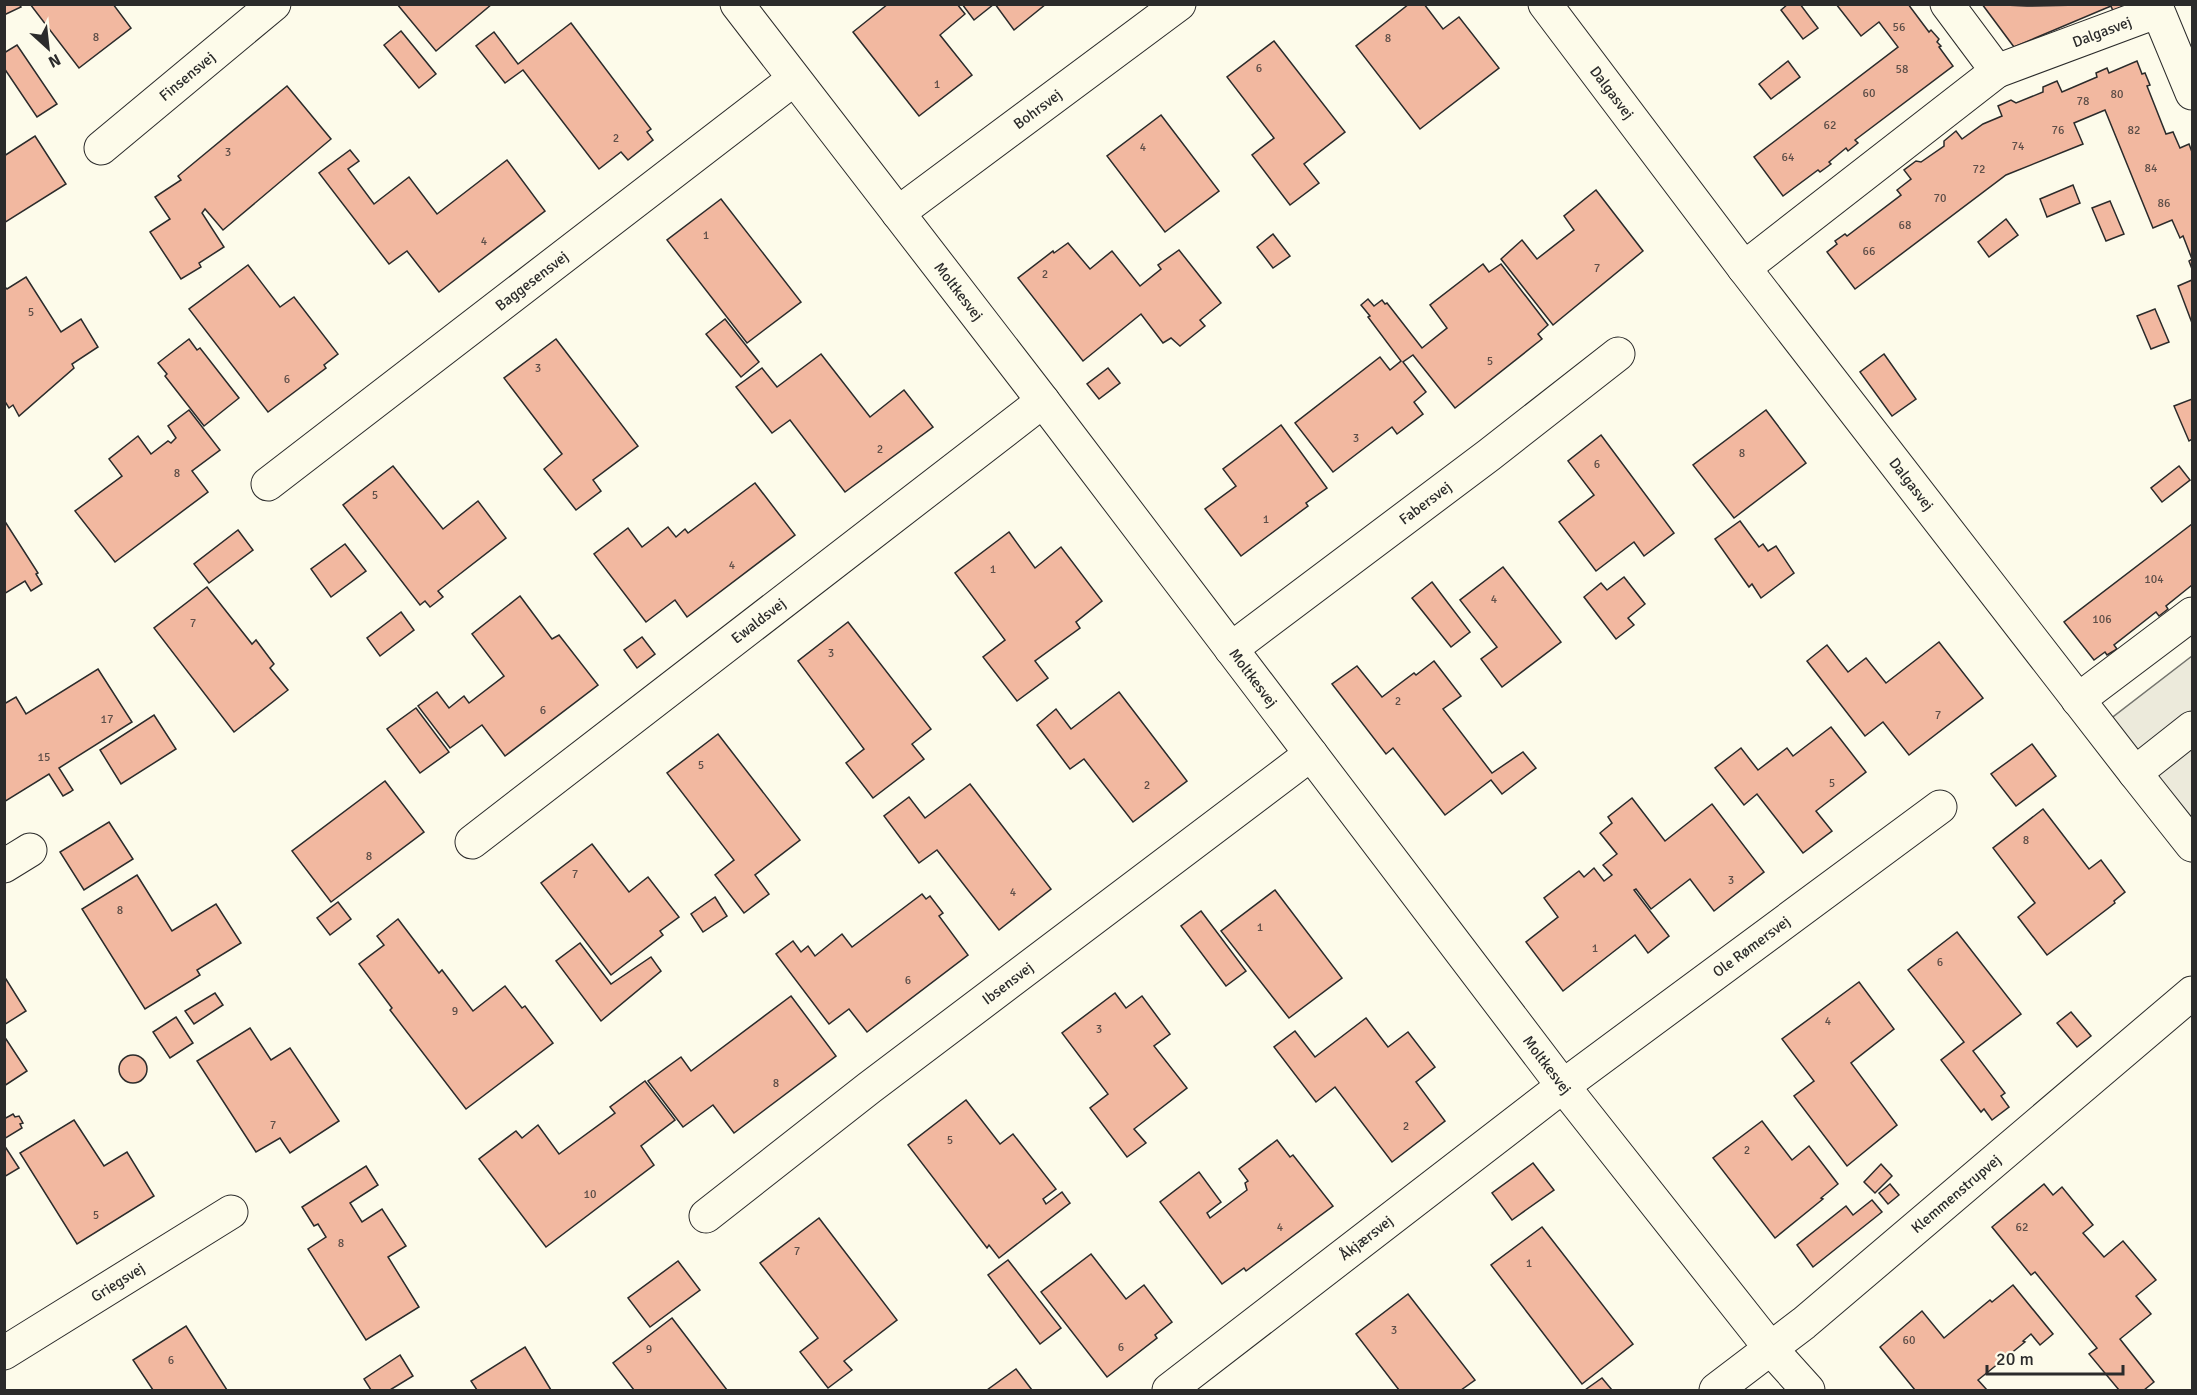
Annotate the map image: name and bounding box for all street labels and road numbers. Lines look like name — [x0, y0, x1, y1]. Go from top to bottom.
street label: Dalgasvej — [2070, 13, 2134, 51]
street label: Finsensvej — [155, 48, 219, 105]
street label: Dalgasvej — [1586, 62, 1638, 123]
street label: Bohrsvej — [1010, 85, 1065, 133]
street label: Baggesensvej — [492, 247, 572, 315]
street label: Moltkesvej — [930, 259, 987, 324]
street label: Dalgasvej — [1885, 454, 1937, 514]
street label: Fabersvej — [1396, 478, 1455, 528]
street label: Ewaldsvej — [728, 594, 789, 647]
street label: Moltkesvej — [1225, 645, 1281, 711]
street label: Ole Rømersvej — [1709, 912, 1794, 981]
street label: Ibsensvej — [978, 958, 1037, 1008]
street label: Moltkesvej — [1519, 1032, 1575, 1098]
street label: Klemmenstrupvej — [1907, 1151, 2004, 1237]
street label: Åkjærsvej — [1336, 1212, 1397, 1264]
street label: Griegsvej — [88, 1259, 148, 1306]

